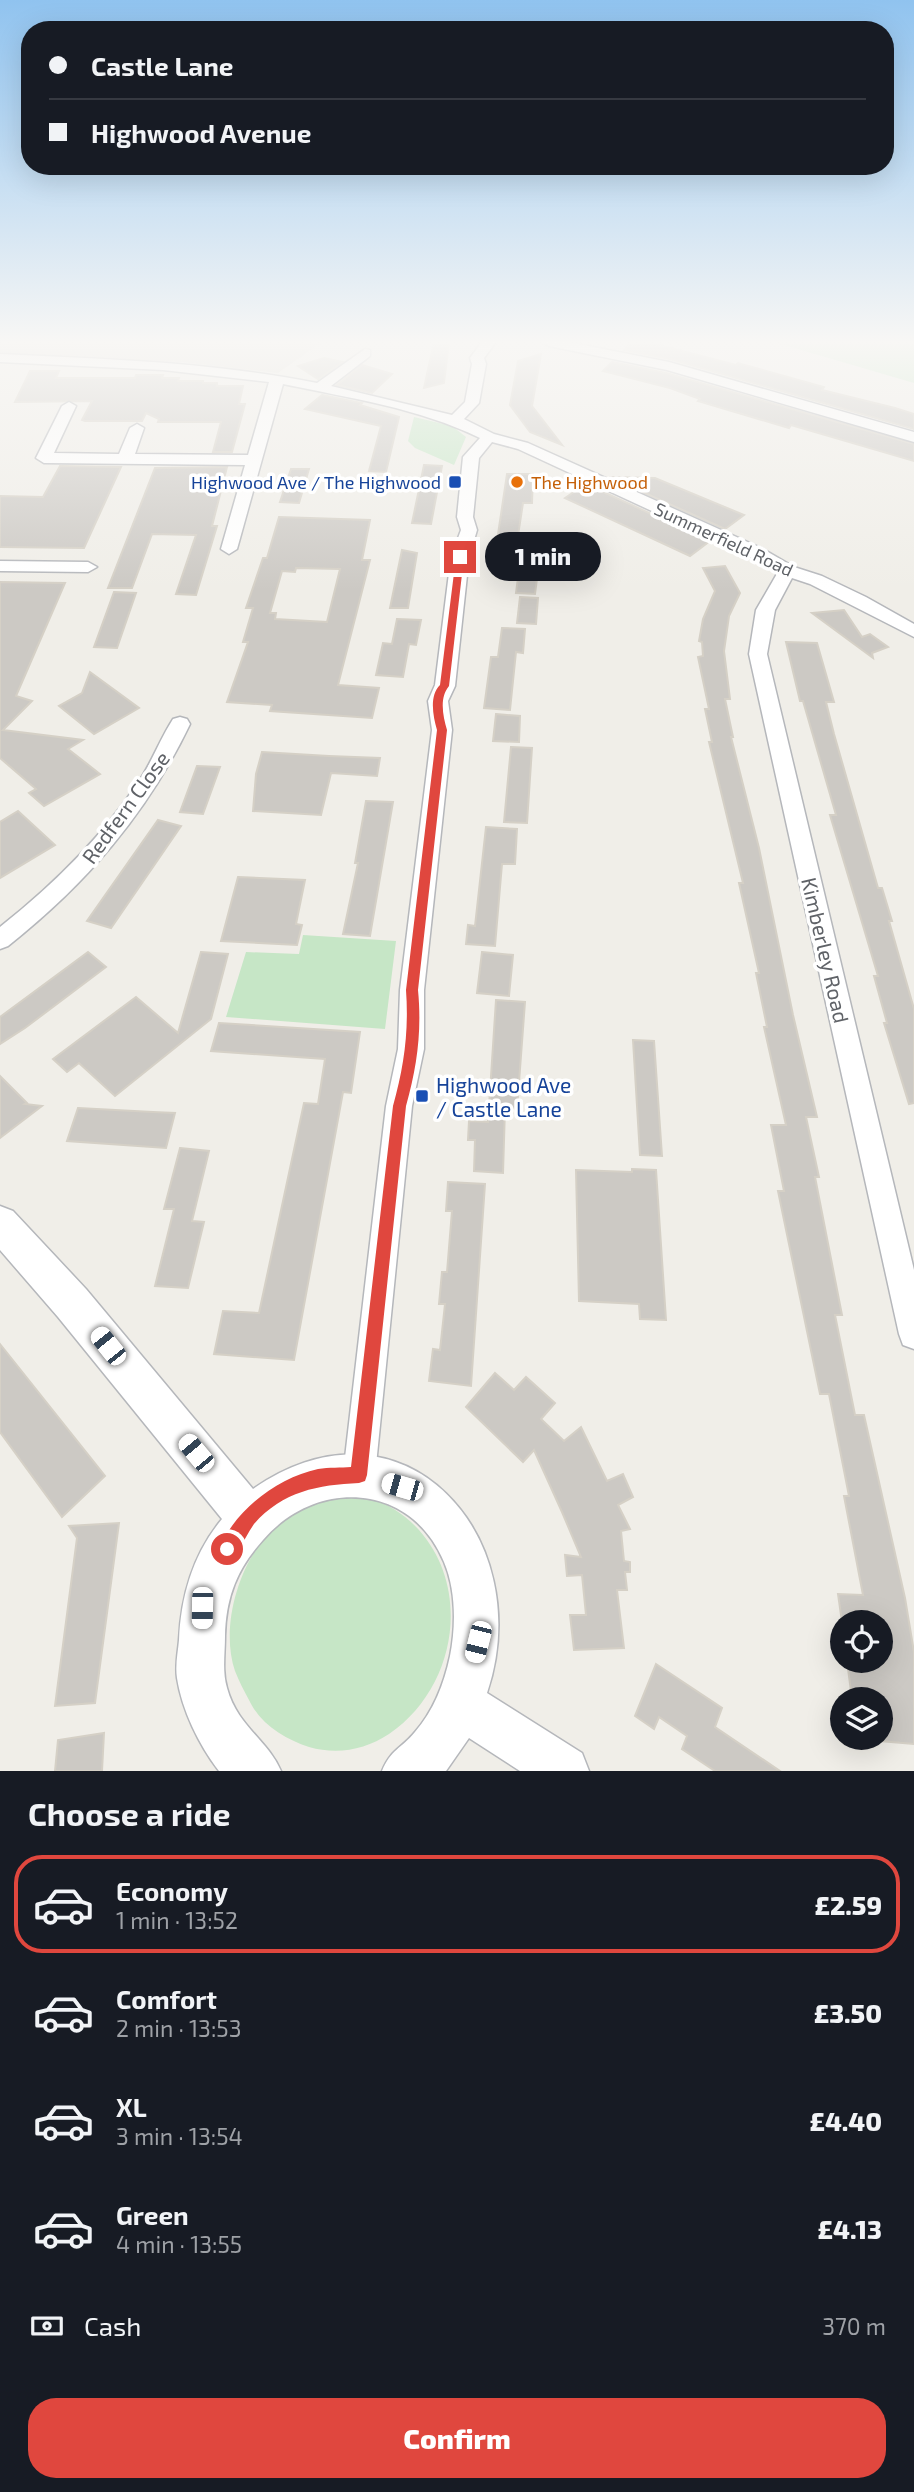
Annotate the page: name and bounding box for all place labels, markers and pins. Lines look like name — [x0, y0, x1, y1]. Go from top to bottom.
place label: Highwood Ave / The Highwood — [191, 471, 441, 493]
place label: The Highwood — [531, 471, 648, 493]
marker: Highwood Ave / The Highwood — [447, 474, 463, 490]
marker: The Highwood — [509, 474, 525, 490]
place label: Highwood Ave / Castle Lane — [436, 1072, 571, 1121]
marker: Highwood Ave / Castle Lane — [414, 1088, 430, 1104]

